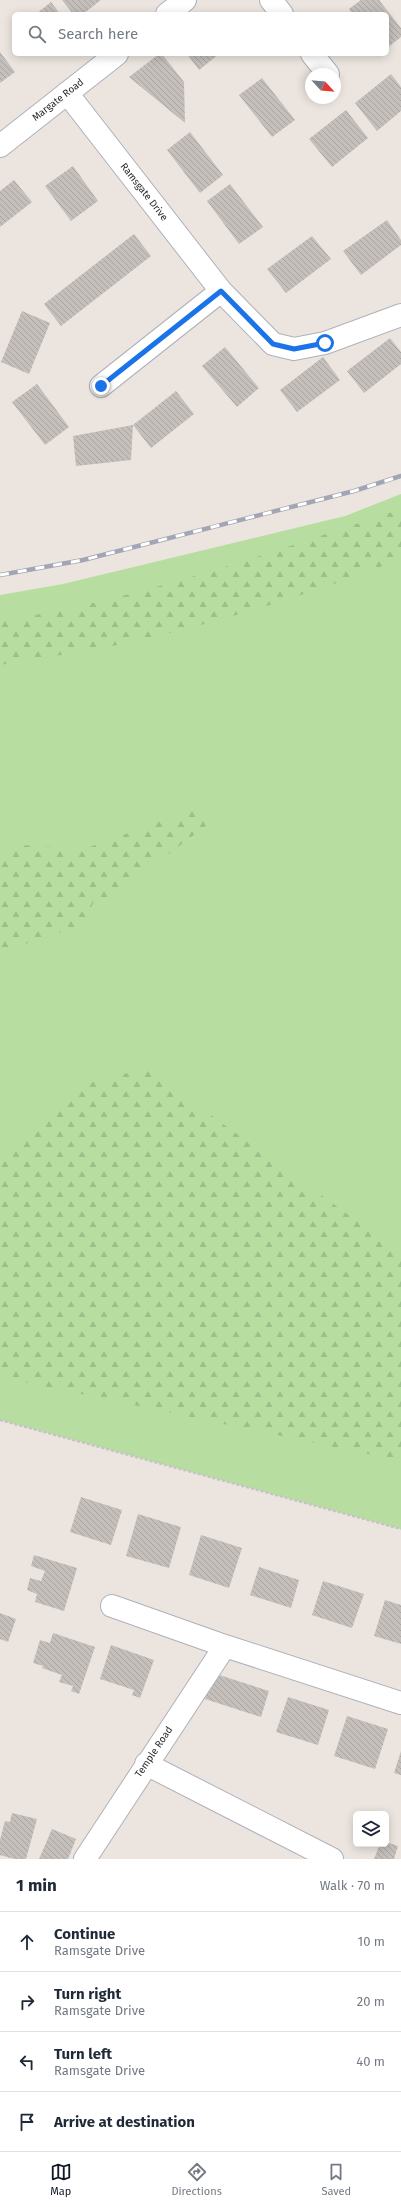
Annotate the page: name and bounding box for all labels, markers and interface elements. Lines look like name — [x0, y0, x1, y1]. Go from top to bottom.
search box — [12, 12, 389, 56]
icon: search — [26, 23, 48, 45]
text: Search here — [58, 25, 138, 43]
north arrow — [305, 68, 341, 104]
street label: Margate Road — [30, 76, 86, 124]
street label: Ramsgate Drive — [118, 161, 170, 223]
route start — [316, 334, 334, 352]
route end — [92, 377, 110, 395]
street label: Temple Road — [133, 1724, 175, 1780]
map controls — [353, 1811, 389, 1847]
button: layers — [353, 1811, 389, 1847]
text: 1 min — [16, 1875, 57, 1896]
text: Walk · 70 m — [320, 1878, 385, 1893]
text: Continue — [54, 1925, 115, 1943]
icon: ahead — [16, 1931, 38, 1953]
text: 10 m — [358, 1934, 385, 1949]
text: Ramsgate Drive — [54, 1943, 145, 1958]
text: Turn right — [54, 1985, 121, 2003]
icon: right — [16, 1991, 38, 2013]
text: 20 m — [357, 1994, 385, 2009]
text: Ramsgate Drive — [54, 2003, 145, 2018]
text: Turn left — [54, 2045, 112, 2063]
icon: left — [16, 2051, 38, 2073]
text: 40 m — [356, 2054, 385, 2069]
text: Ramsgate Drive — [54, 2063, 145, 2078]
icon: arrive — [16, 2111, 38, 2133]
text: Arrive at destination — [54, 2113, 195, 2131]
tab: Map — [50, 2161, 72, 2198]
tab: Directions — [171, 2161, 222, 2198]
tab: Saved — [321, 2161, 351, 2198]

